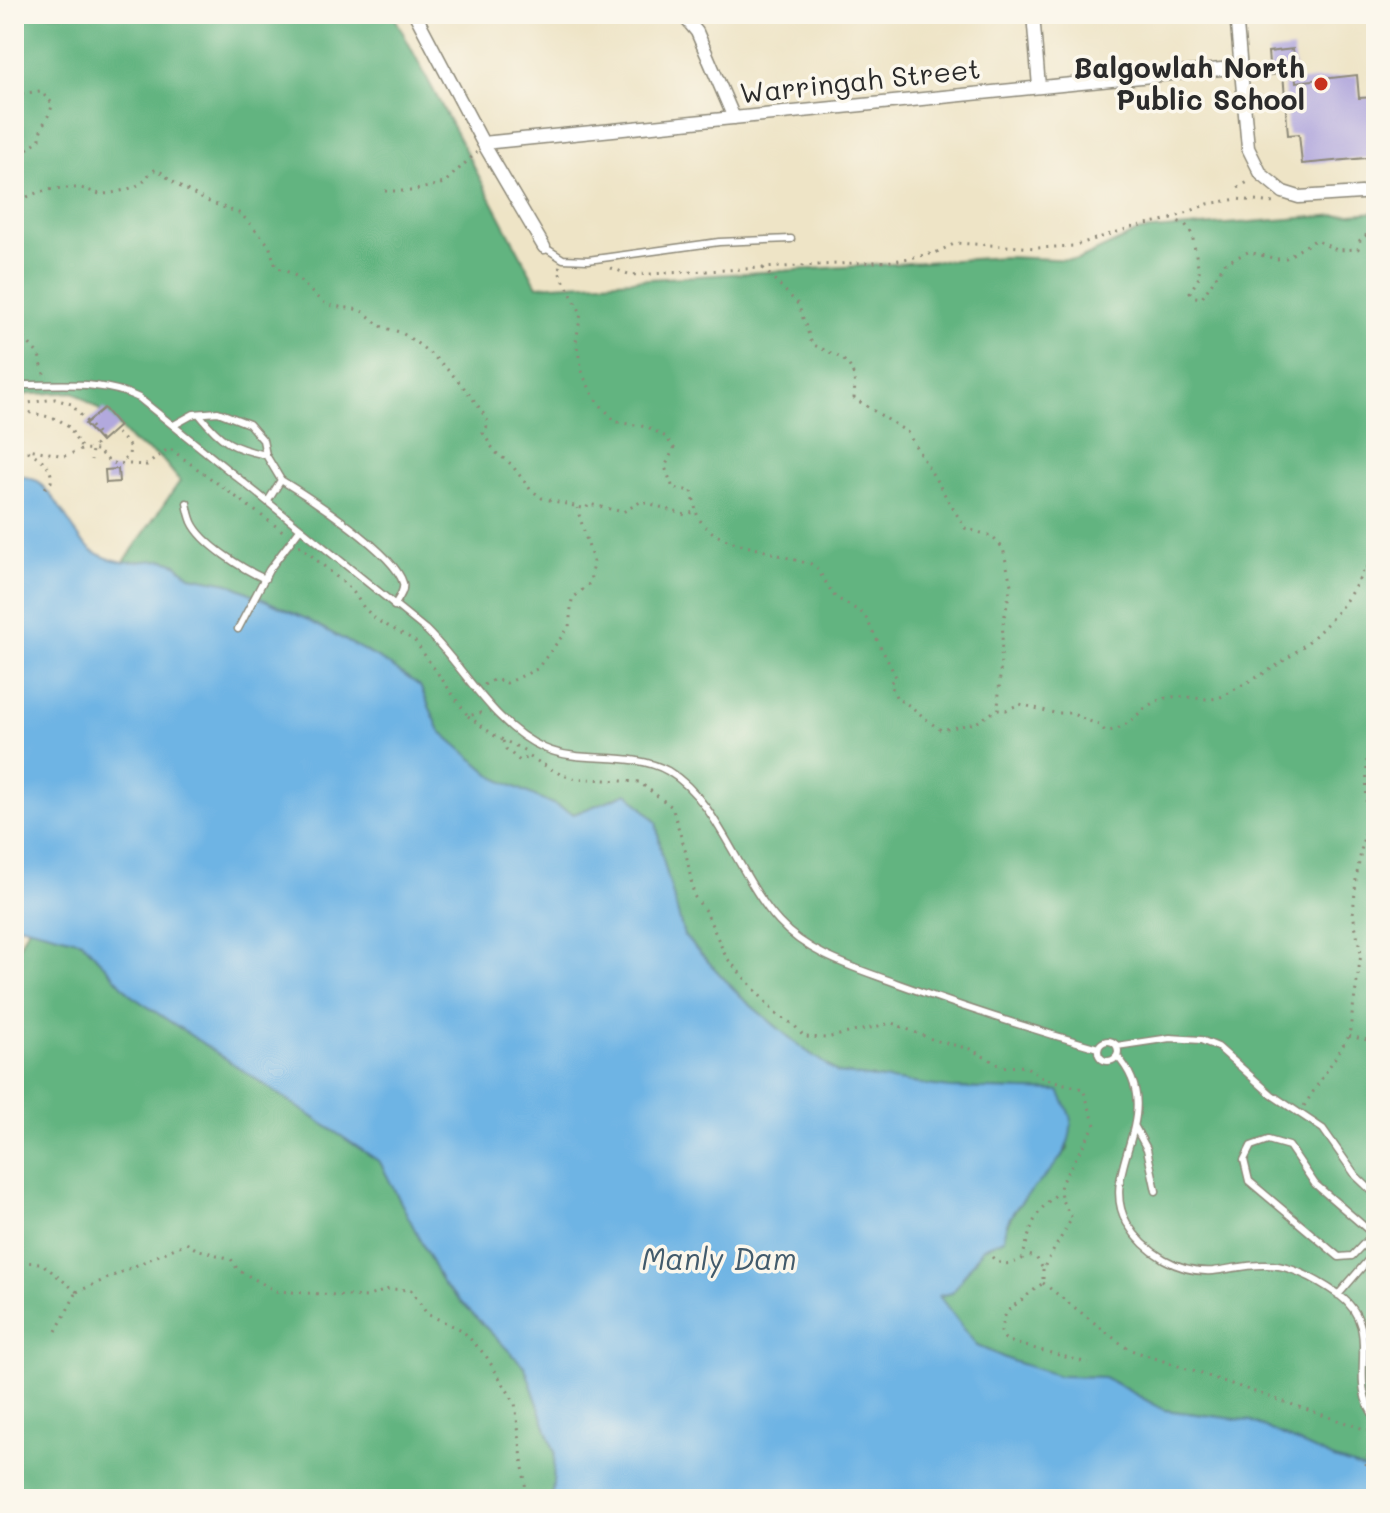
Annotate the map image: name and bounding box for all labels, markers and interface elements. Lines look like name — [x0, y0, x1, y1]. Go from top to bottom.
street label: Warringah Street — [738, 49, 982, 111]
place label: Balgowlah North Public School — [1073, 49, 1305, 117]
marker: Balgowlah North Public School — [1312, 75, 1330, 93]
water label: Manly Dam — [641, 1238, 797, 1278]

